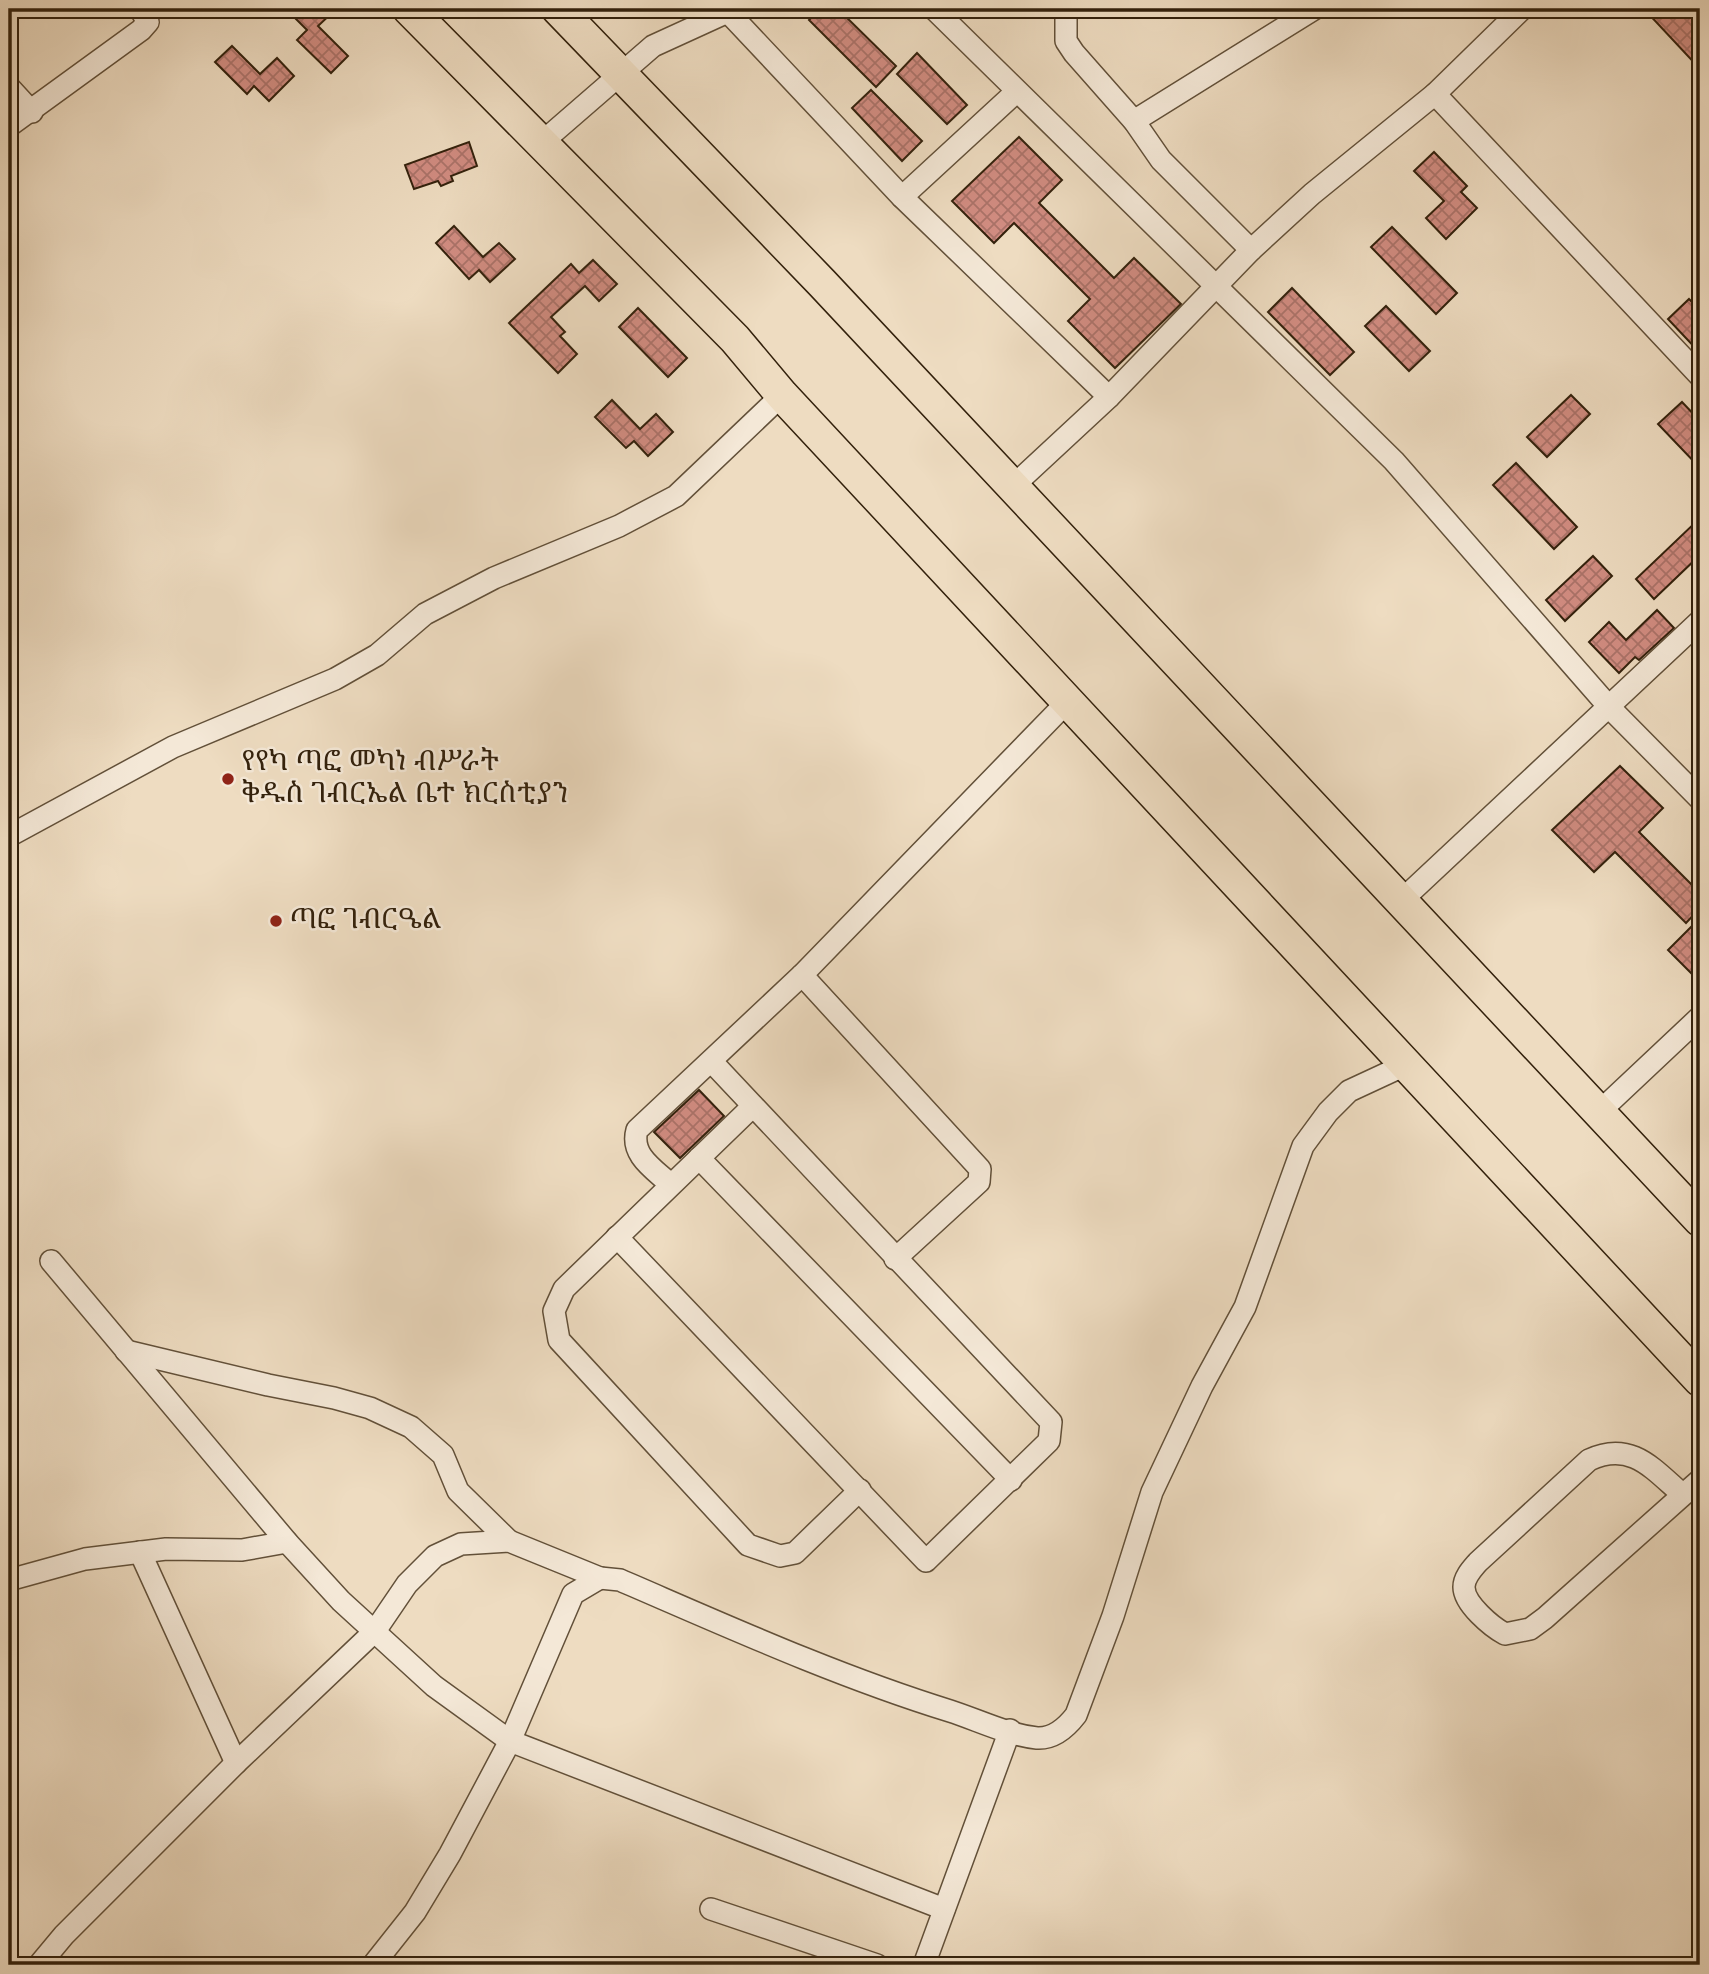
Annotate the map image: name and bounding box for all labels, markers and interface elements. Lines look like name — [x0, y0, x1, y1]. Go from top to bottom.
place label: የየካ ጣፎ መካነ ብሥራት ቅዱስ ገብርኤል ቤተ ክርስቲያን — [242, 746, 568, 809]
marker: የየካ ጣፎ መካነ ብሥራት ቅዱስ ገብርኤል ቤተ ክርስቲያን — [220, 771, 236, 787]
place label: ጣፎ ገብርዔል — [290, 907, 442, 935]
marker: ጣፎ ገብርዔል — [268, 913, 284, 929]

